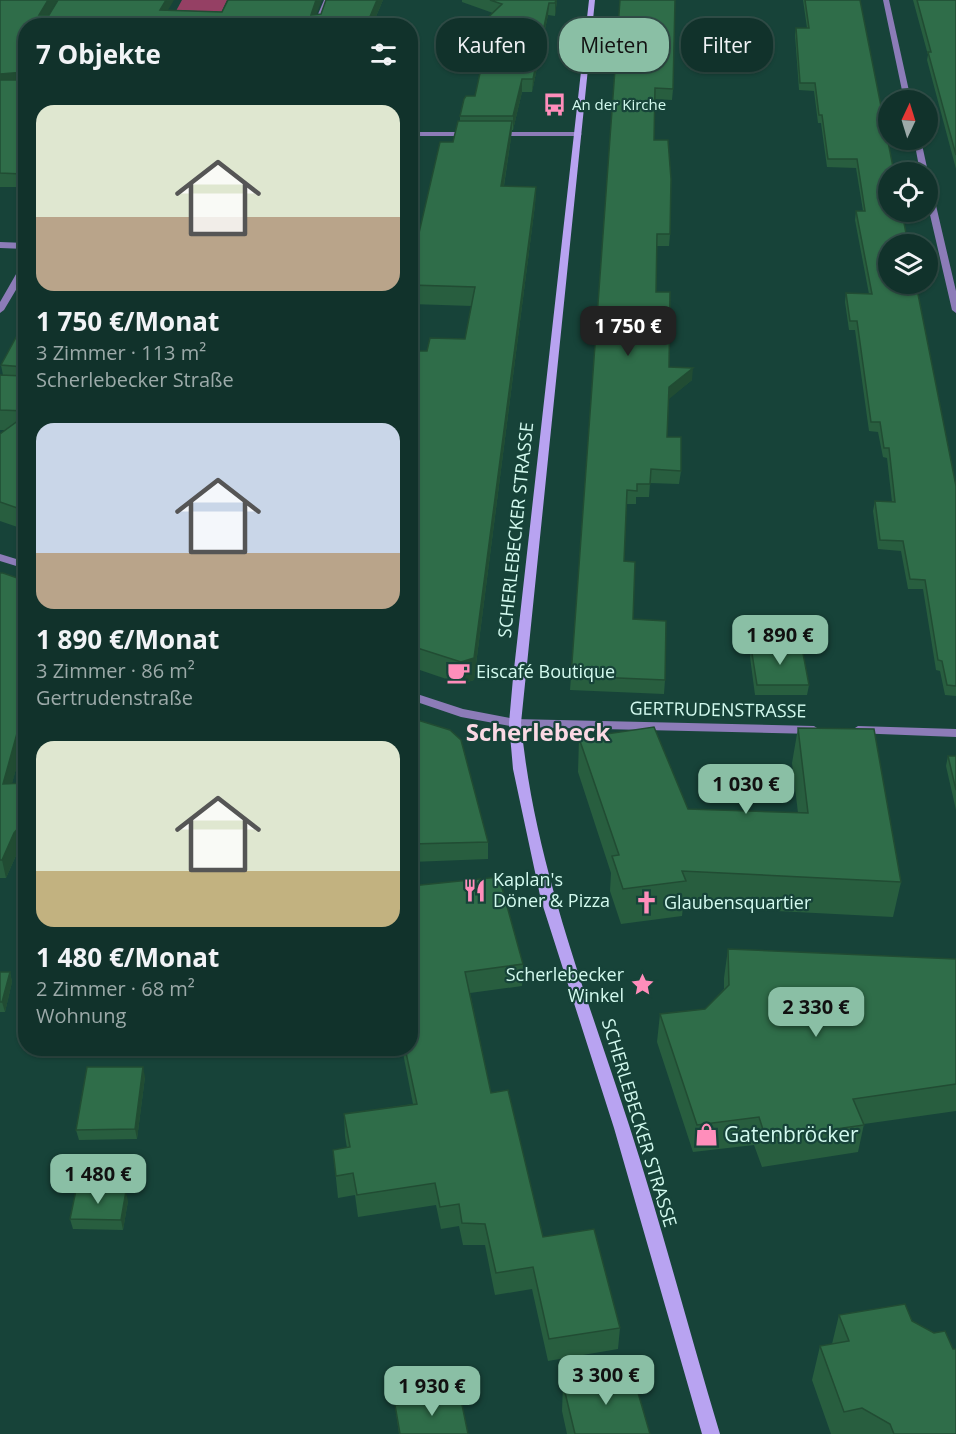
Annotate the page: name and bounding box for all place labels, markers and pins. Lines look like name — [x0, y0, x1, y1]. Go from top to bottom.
bus stop icon: An der Kirche — [541, 92, 567, 118]
place label: An der Kirche — [572, 94, 666, 114]
pin: 1 750 € — [573, 306, 683, 357]
pin: 1 890 € — [725, 615, 835, 666]
cafe icon: Eiscafé Boutique — [445, 659, 471, 685]
place label: Eiscafé Boutique — [476, 659, 615, 683]
pin: 1 030 € — [691, 764, 801, 815]
place label: Kaplan's Döner & Pizza — [493, 867, 610, 912]
restaurant icon: Kaplan's Döner & Pizza — [462, 877, 488, 903]
church icon: Glaubensquartier — [633, 890, 659, 916]
place label: Glaubensquartier — [664, 890, 812, 914]
place label: Scherlebecker Winkel — [506, 962, 625, 1007]
place icon: Scherlebecker Winkel — [629, 972, 655, 998]
pin: 2 330 € — [761, 987, 871, 1038]
place label: Gatenbröcker — [724, 1120, 859, 1148]
shop icon: Gatenbröcker — [693, 1122, 719, 1148]
pin: 1 480 € — [43, 1154, 153, 1205]
pin: 3 300 € — [551, 1355, 661, 1406]
pin: 1 930 € — [377, 1366, 487, 1417]

